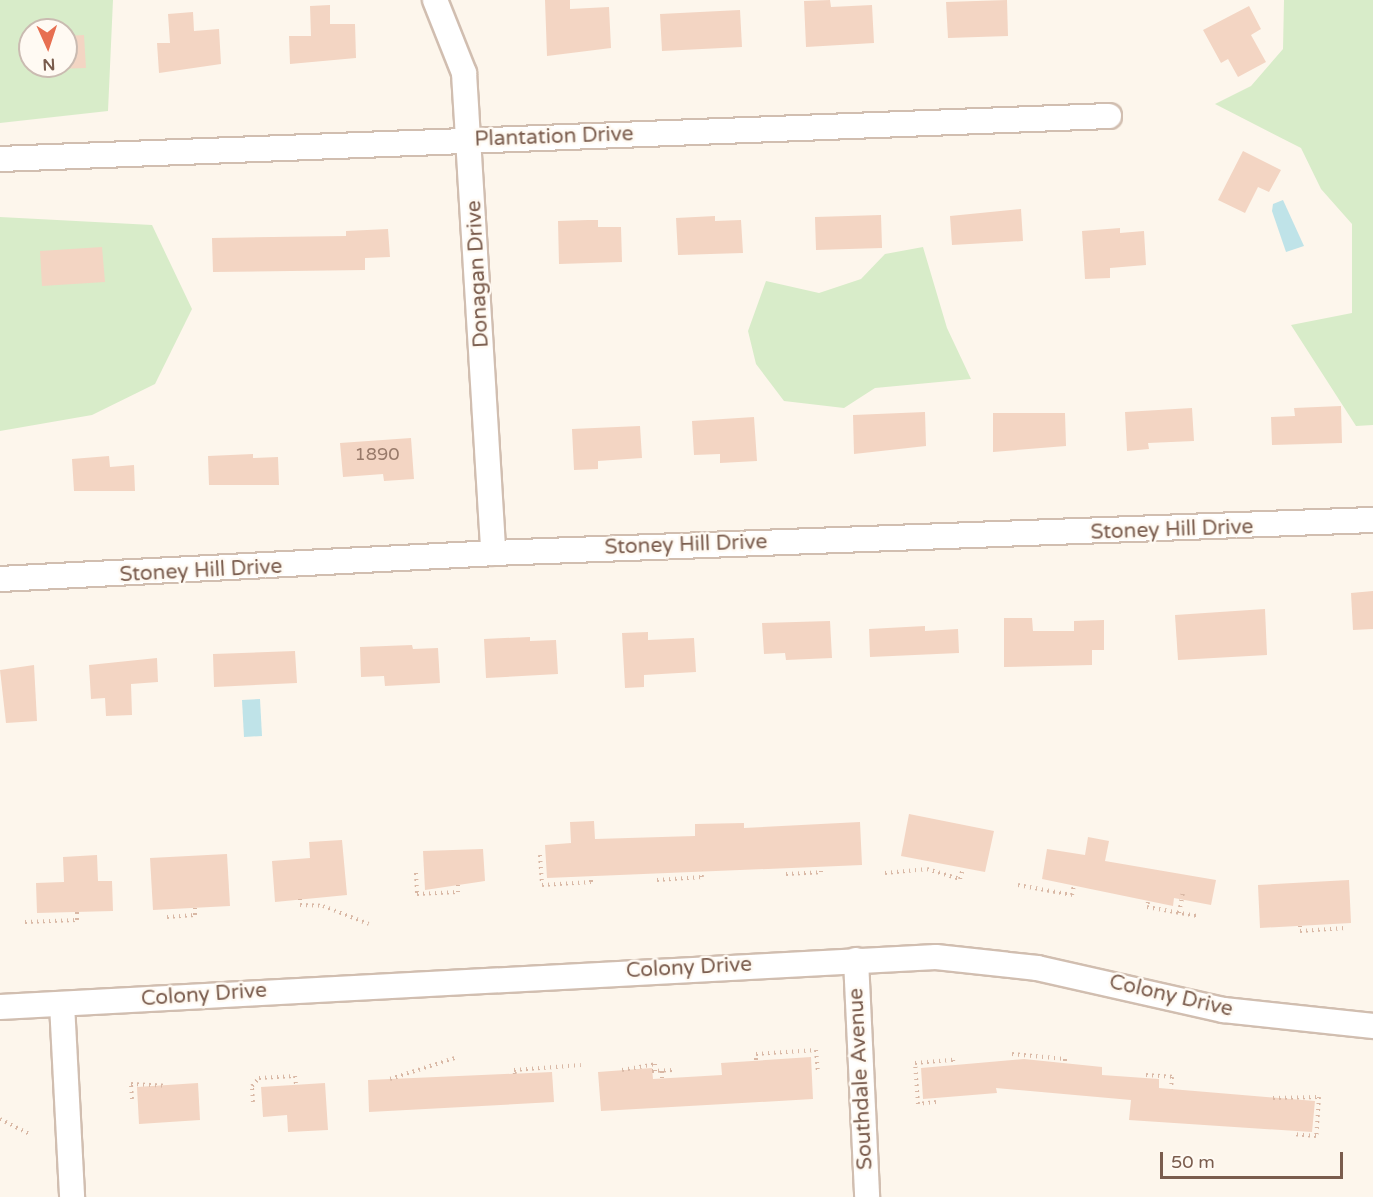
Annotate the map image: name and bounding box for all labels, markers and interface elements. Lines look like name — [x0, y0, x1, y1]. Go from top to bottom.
north arrow — [18, 18, 78, 78]
text: N — [42, 54, 56, 74]
street label: Plantation Drive — [474, 122, 634, 152]
street label: Donagan Drive — [462, 200, 494, 348]
house number: 1890 — [354, 443, 400, 465]
street label: Stoney Hill Drive — [1090, 515, 1254, 545]
street label: Stoney Hill Drive — [604, 530, 768, 560]
street label: Stoney Hill Drive — [119, 554, 283, 588]
street label: Colony Drive — [625, 952, 753, 984]
street label: Colony Drive — [1107, 970, 1235, 1022]
street label: Colony Drive — [140, 978, 268, 1012]
street label: Southdale Avenue — [844, 987, 878, 1171]
scale bar — [1163, 1140, 1346, 1178]
text: 50 m — [1171, 1151, 1215, 1173]

